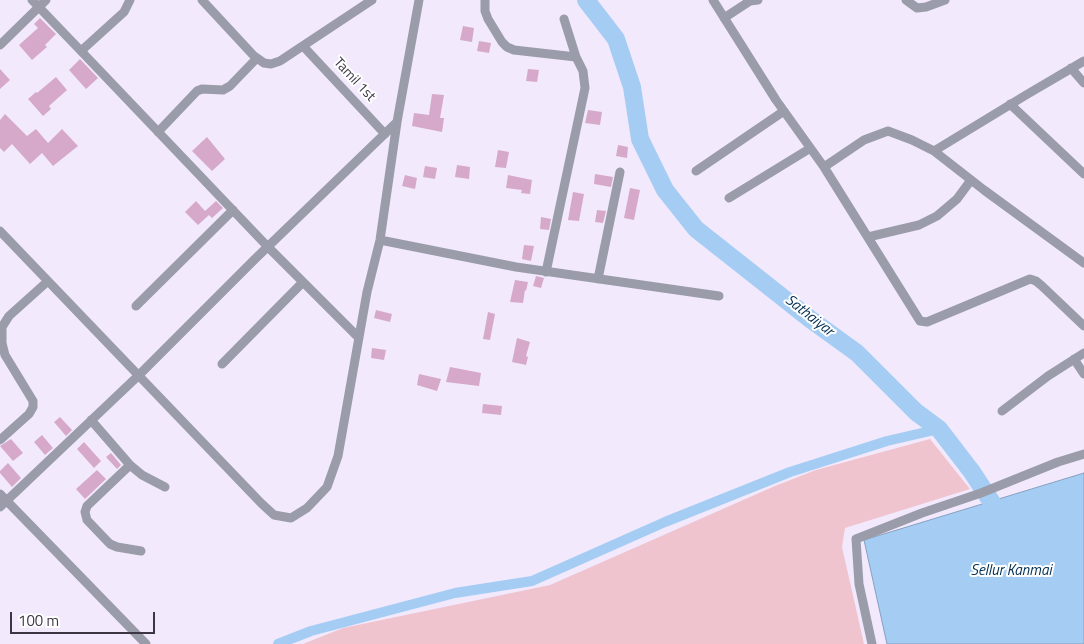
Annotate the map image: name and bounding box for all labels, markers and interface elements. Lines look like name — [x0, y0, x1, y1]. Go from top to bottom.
street label: Tamil 1st — [330, 55, 378, 105]
water label: Sathaiyar — [781, 291, 837, 341]
water label: Sellur Kanmai — [970, 562, 1052, 580]
scale bar — [12, 602, 158, 634]
text: 100 m — [18, 609, 59, 632]

